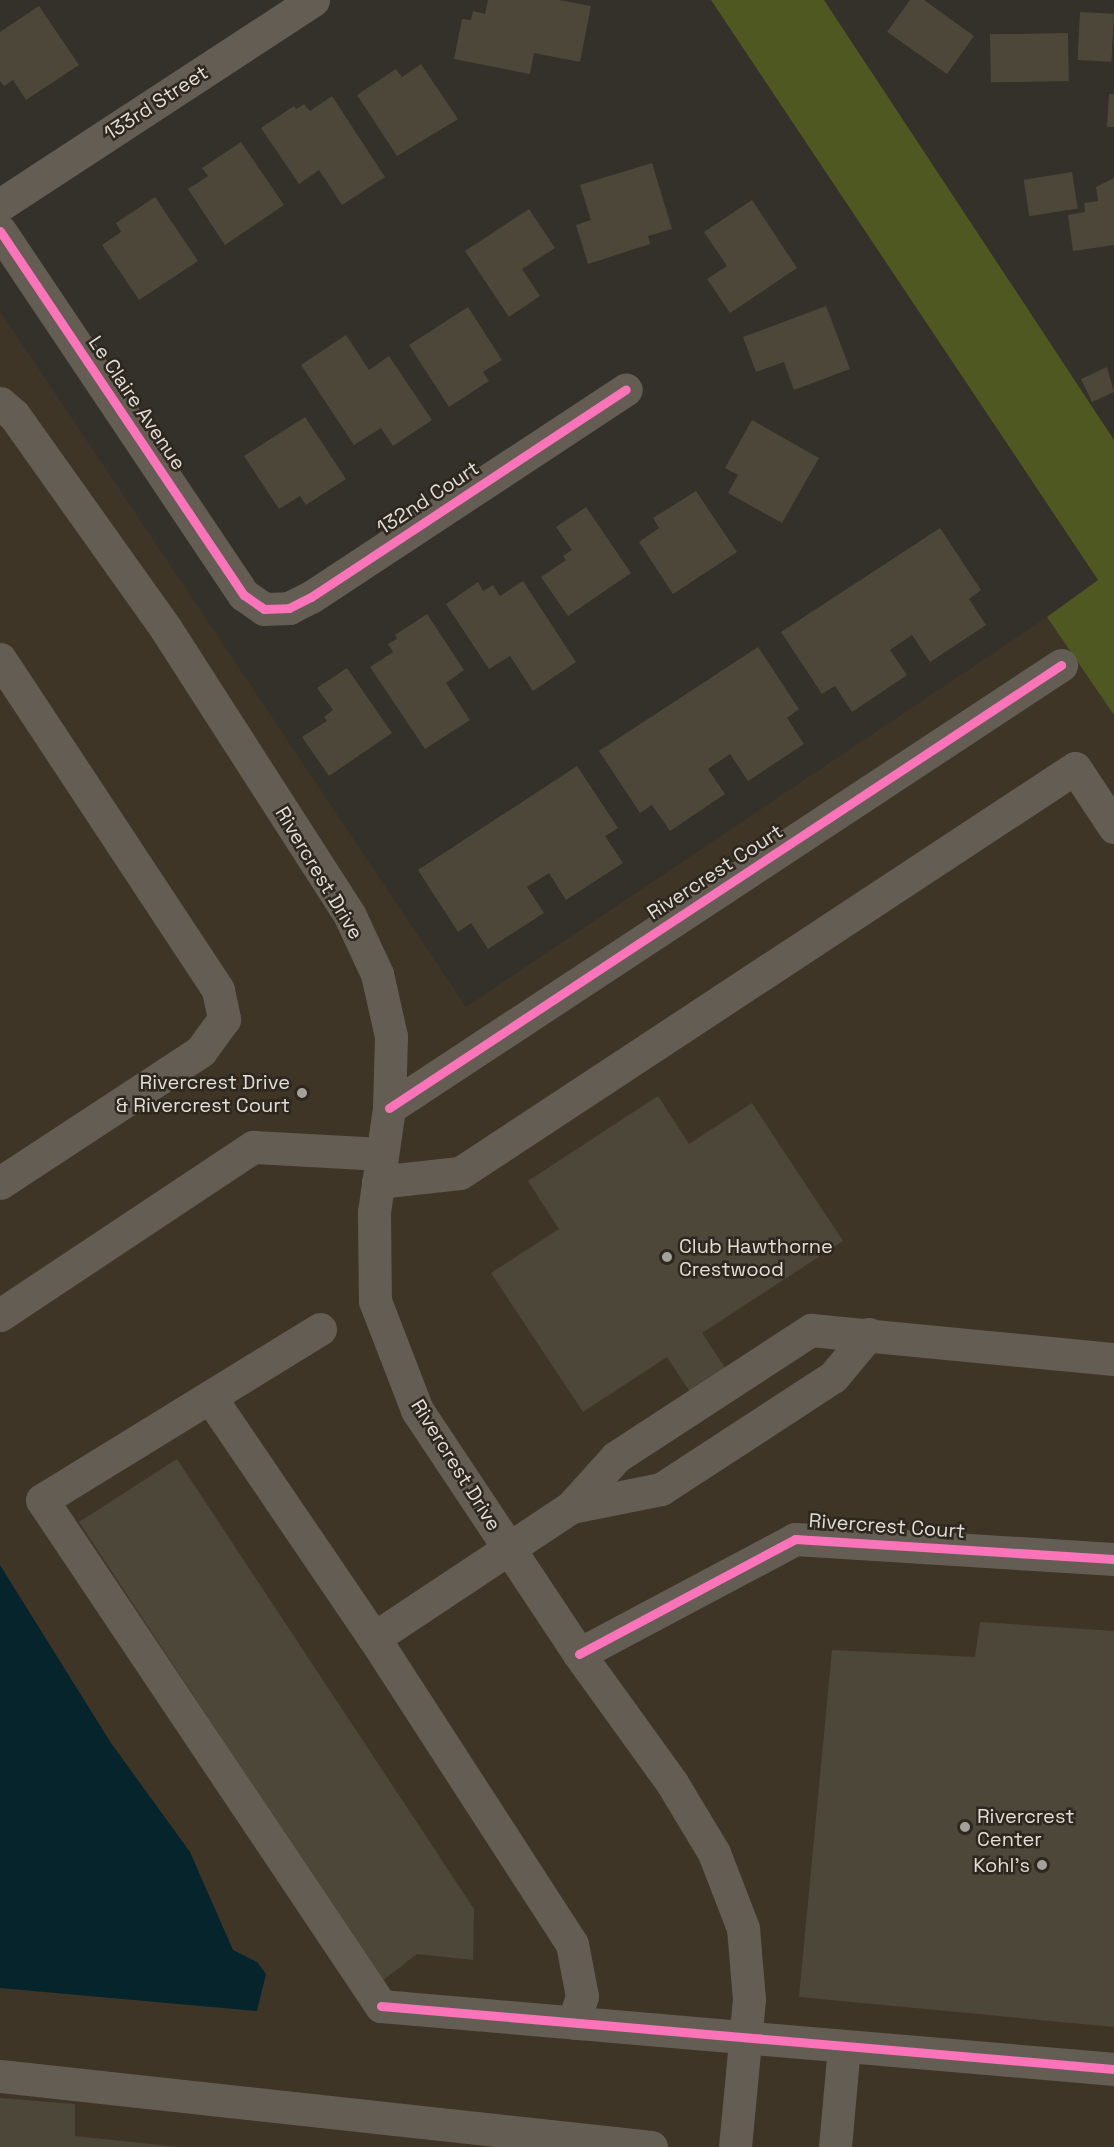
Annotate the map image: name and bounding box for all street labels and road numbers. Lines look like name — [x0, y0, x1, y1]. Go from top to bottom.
street label: 133rd Street — [100, 61, 212, 145]
street label: Le Claire Avenue — [83, 331, 191, 475]
street label: 132nd Court — [372, 456, 484, 540]
street label: Rivercrest Drive — [270, 802, 368, 944]
street label: Rivercrest Court — [643, 819, 787, 925]
street label: Rivercrest Drive — [406, 1395, 506, 1535]
street label: Rivercrest Court — [808, 1509, 966, 1543]

